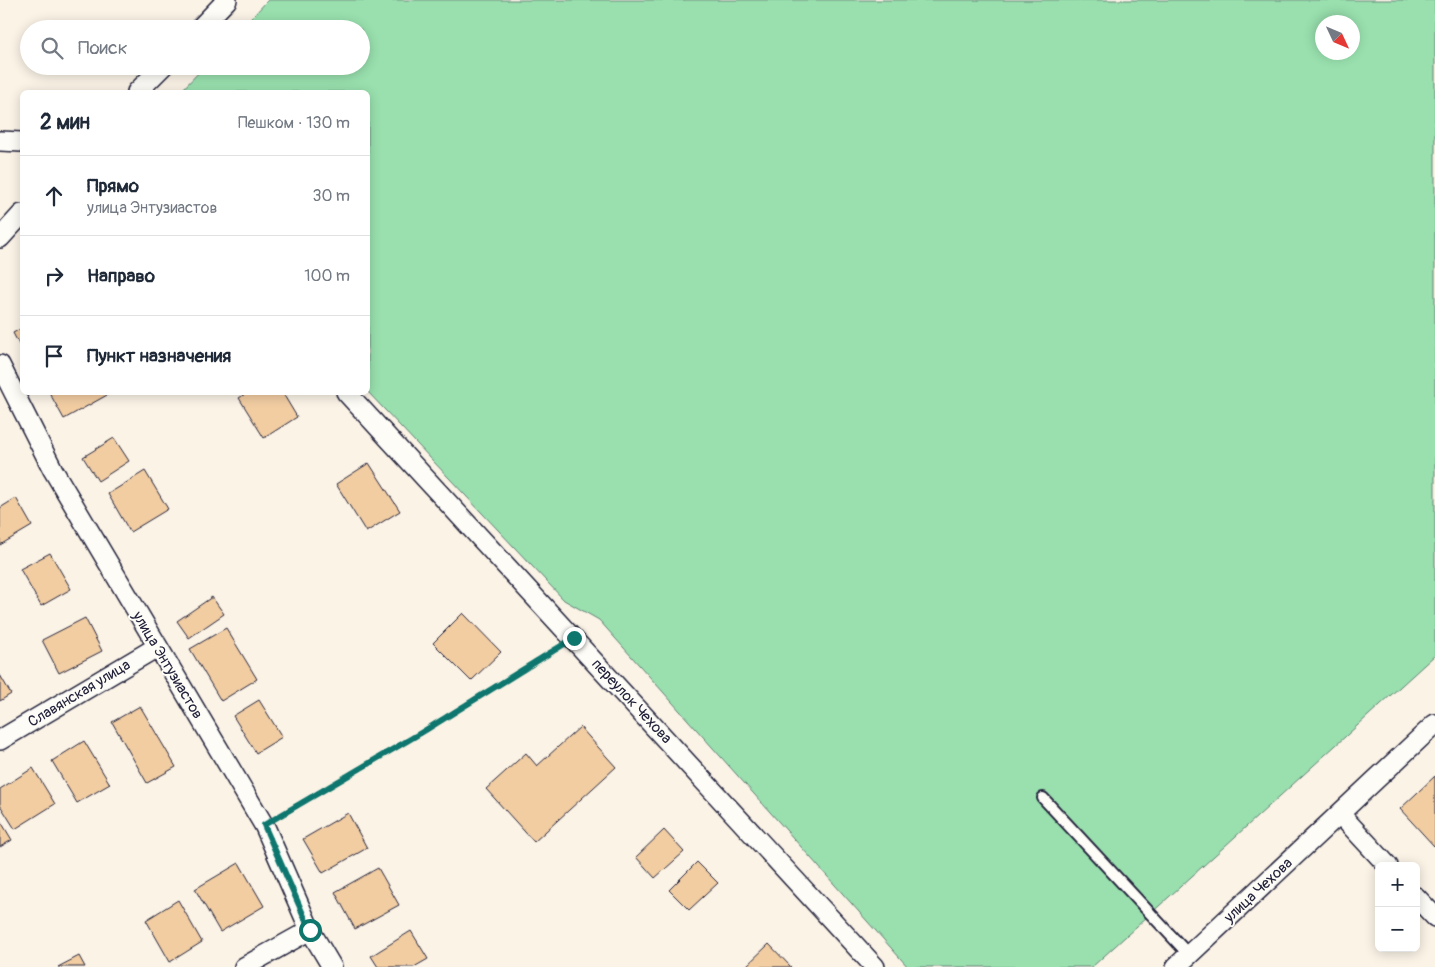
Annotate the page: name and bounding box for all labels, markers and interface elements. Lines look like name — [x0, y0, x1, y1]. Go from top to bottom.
north arrow — [1315, 15, 1360, 60]
search box — [20, 20, 370, 75]
icon: search — [38, 34, 66, 62]
text: Поиск — [78, 36, 128, 60]
text: 2 мин — [40, 109, 90, 136]
text: Пешком · 130 m — [238, 113, 350, 133]
text: Прямо — [87, 174, 139, 198]
icon: ahead — [40, 182, 68, 210]
text: 30 m — [312, 186, 350, 206]
text: улица Энтузиастов — [87, 198, 217, 218]
icon: right — [40, 262, 68, 290]
text: Направо — [87, 264, 155, 288]
text: 100 m — [304, 266, 350, 286]
icon: arrive — [40, 342, 68, 370]
text: Пункт назначения — [87, 344, 231, 368]
street label: улица Энтузиастов — [127, 607, 207, 723]
route end — [563, 627, 586, 650]
street label: Славянская улица — [25, 655, 134, 731]
street label: переулок Чехова — [587, 655, 676, 748]
street label: улица Чехова — [1219, 854, 1297, 928]
map controls — [1375, 862, 1420, 952]
button: + — [1375, 862, 1420, 907]
button: − — [1375, 907, 1420, 952]
route start — [299, 919, 322, 942]

